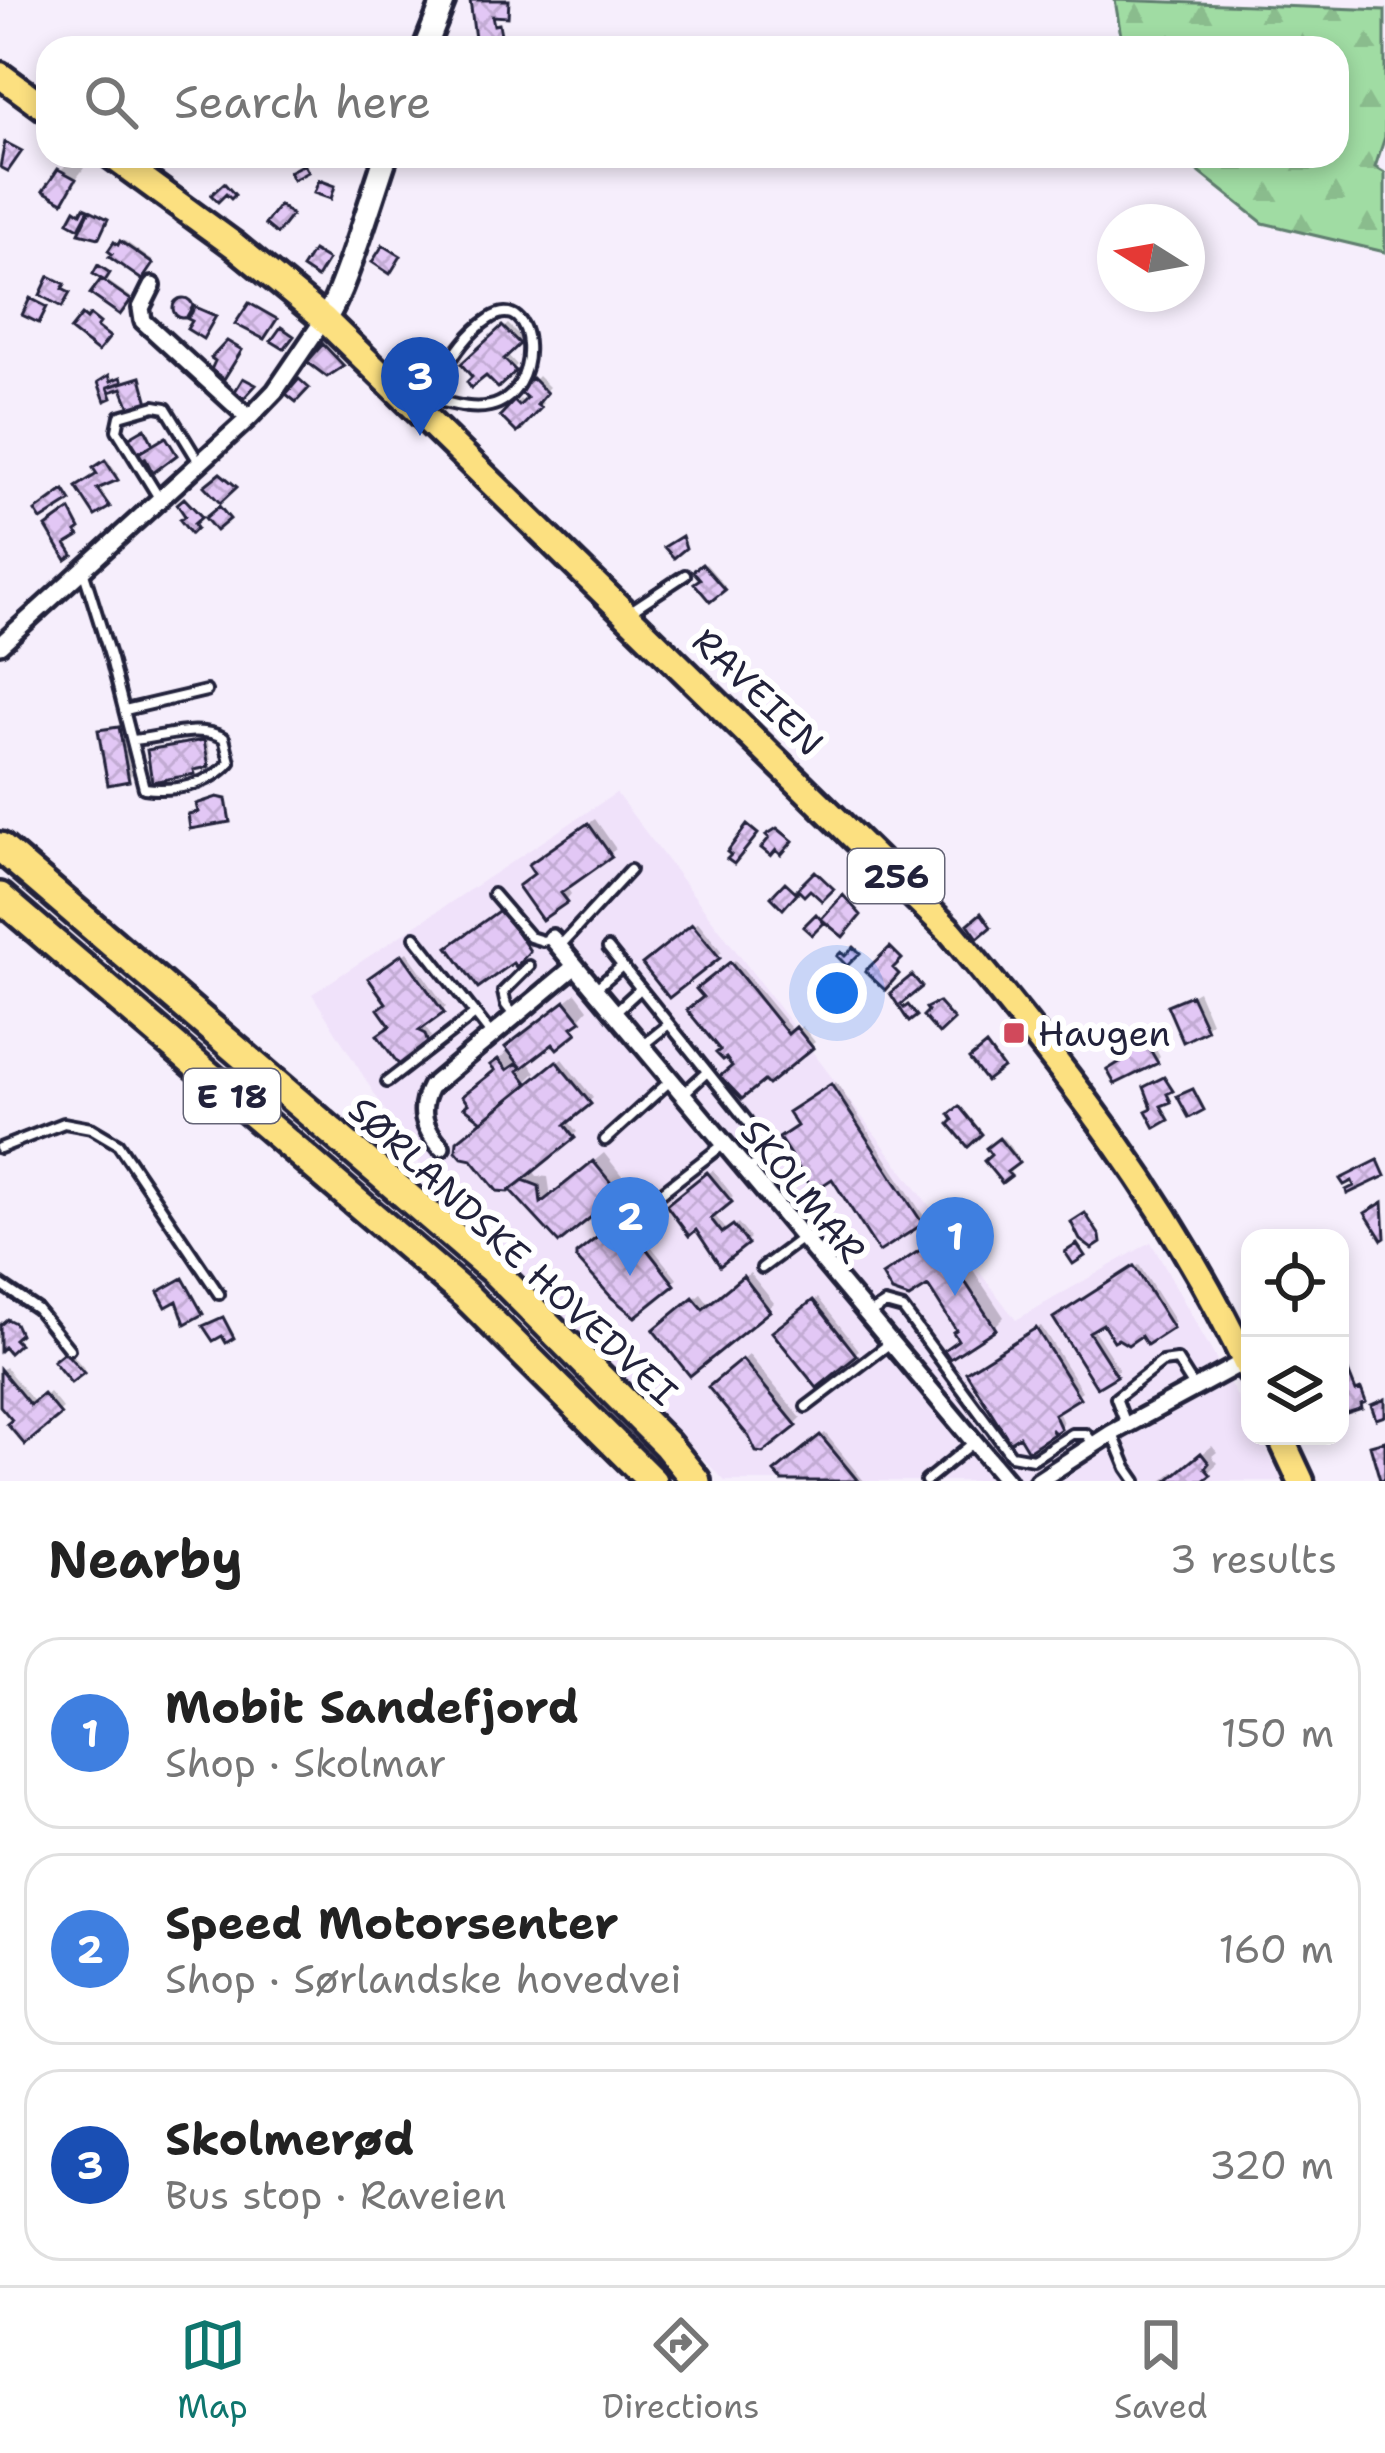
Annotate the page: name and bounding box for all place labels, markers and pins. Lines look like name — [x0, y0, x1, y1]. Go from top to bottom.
pin: 3 — [381, 337, 459, 436]
place label: Haugen — [1038, 1009, 1171, 1058]
marker: Haugen — [1001, 1020, 1027, 1046]
pin: 2 — [591, 1177, 669, 1276]
pin: 1 — [916, 1197, 994, 1296]

